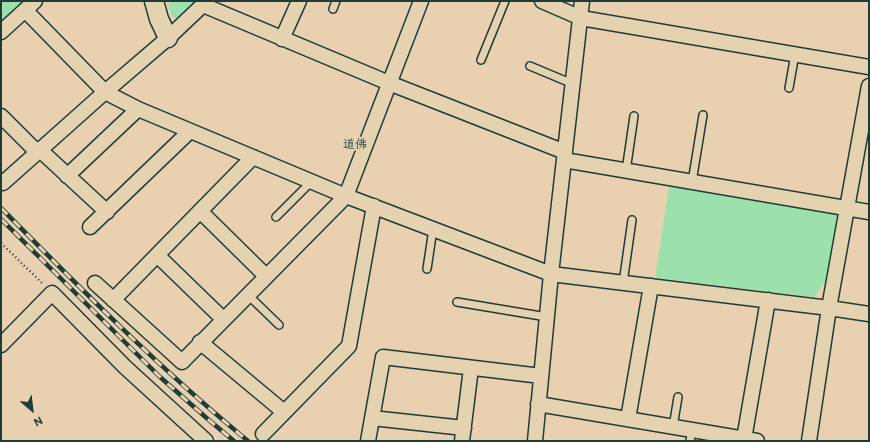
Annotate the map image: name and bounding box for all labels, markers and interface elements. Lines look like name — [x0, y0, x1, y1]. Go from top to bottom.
district label: 道佛 — [343, 138, 367, 152]
north arrow — [12, 390, 52, 430]
text: N — [31, 413, 45, 429]

